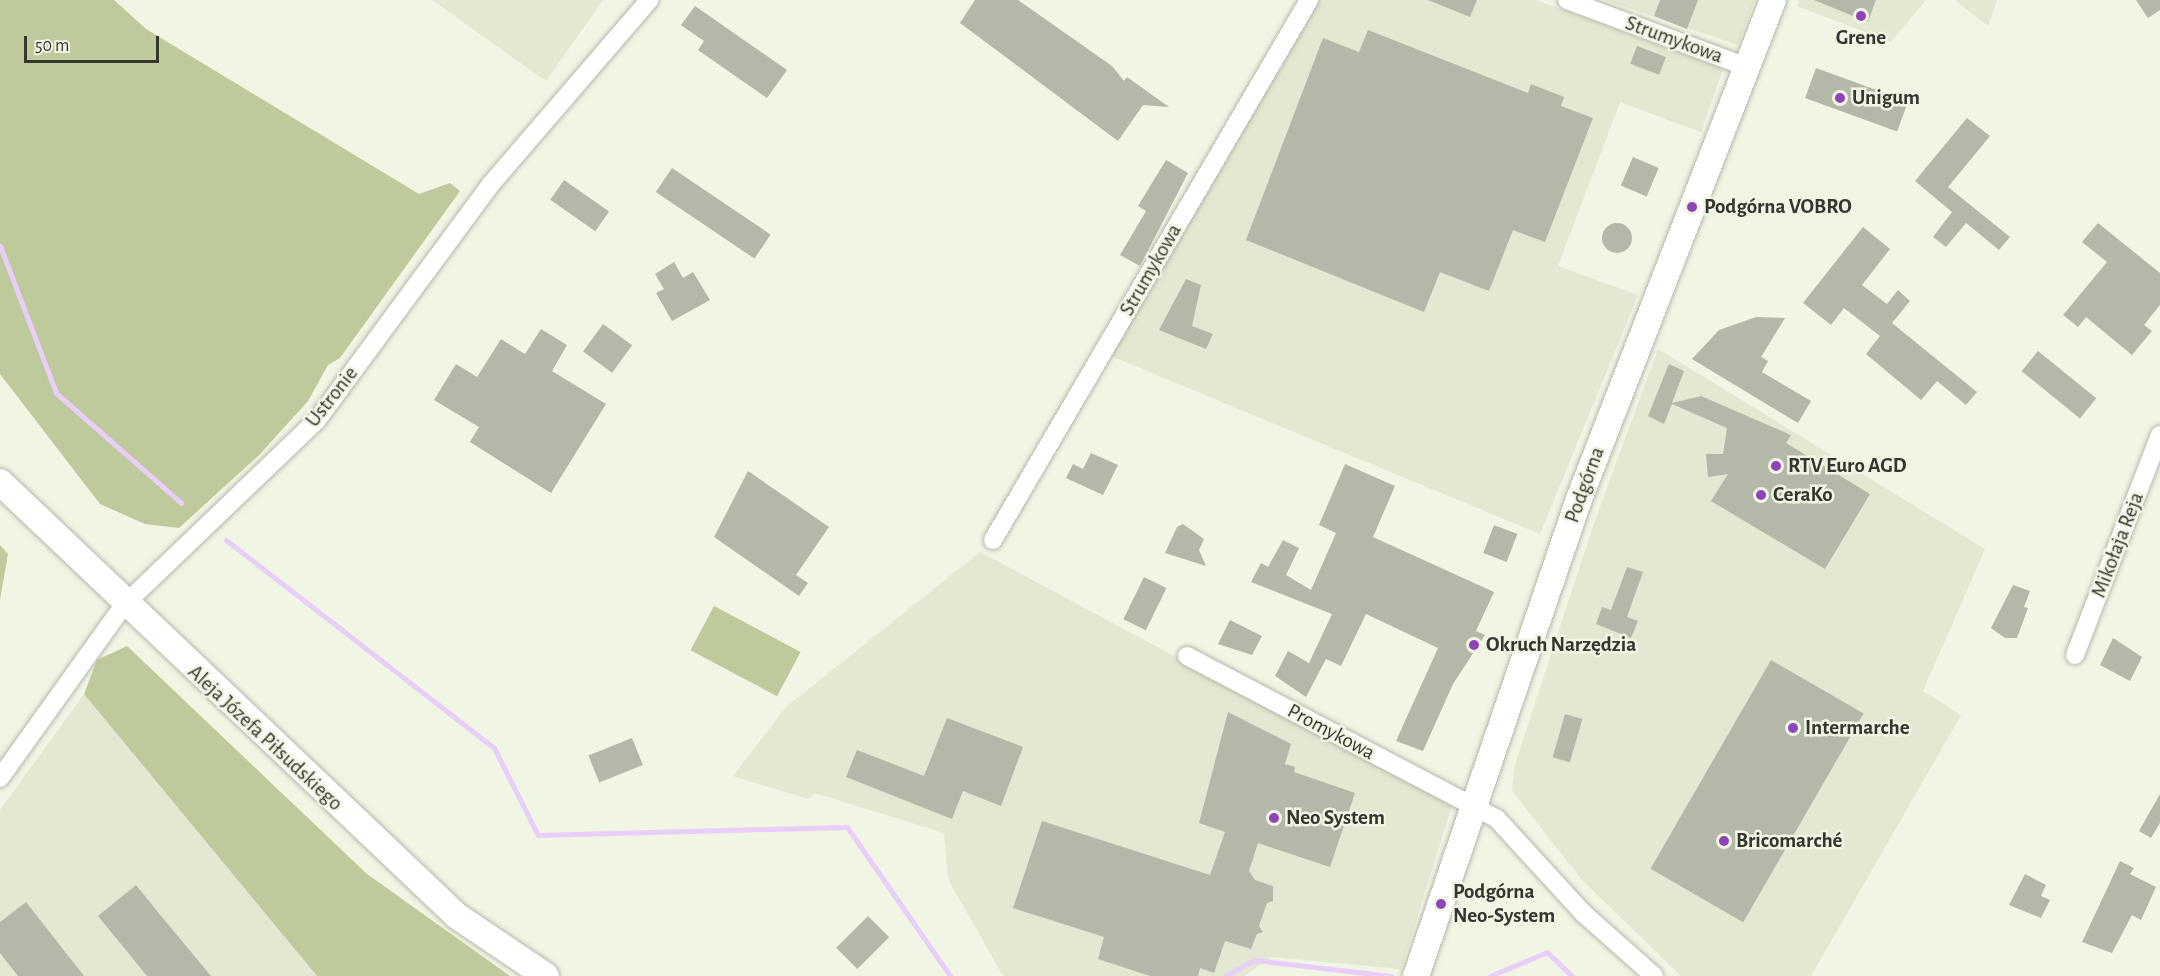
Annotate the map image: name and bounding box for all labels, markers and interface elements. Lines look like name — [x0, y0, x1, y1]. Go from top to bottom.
marker: Grene — [1854, 9, 1868, 23]
street label: Strumykowa — [1622, 11, 1726, 69]
scale bar — [27, 24, 162, 62]
place label: Grene — [1836, 25, 1886, 51]
text: 50 m — [35, 37, 69, 55]
place label: Unigum — [1852, 85, 1920, 111]
marker: Unigum — [1833, 91, 1847, 105]
place label: Podgórna VOBRO — [1704, 194, 1852, 220]
marker: Podgórna VOBRO — [1685, 200, 1699, 214]
street label: Strumykowa — [1115, 220, 1187, 320]
street label: Ustronie — [300, 362, 364, 432]
street label: Podgórna — [1560, 444, 1610, 526]
place label: RTV Euro AGD — [1788, 453, 1907, 479]
marker: RTV Euro AGD — [1769, 459, 1783, 473]
place label: CeraKo — [1773, 482, 1833, 508]
marker: CeraKo — [1754, 488, 1768, 502]
street label: Mikołaja Reja — [2086, 489, 2150, 601]
place label: Okruch Narzędzia — [1486, 632, 1636, 658]
marker: Okruch Narzędzia — [1467, 638, 1481, 652]
street label: Aleja Józefa Piłsudskiego — [182, 660, 348, 816]
street label: Promykowa — [1283, 698, 1379, 766]
place label: Intermarche — [1805, 715, 1910, 741]
marker: Intermarche — [1786, 721, 1800, 735]
place label: Neo System — [1286, 805, 1385, 831]
marker: Neo System — [1267, 811, 1281, 825]
place label: Bricomarché — [1736, 828, 1842, 854]
marker: Bricomarché — [1717, 834, 1731, 848]
place label: Podgórna Neo-System — [1453, 879, 1555, 929]
marker: Podgórna Neo-System — [1434, 897, 1448, 911]

